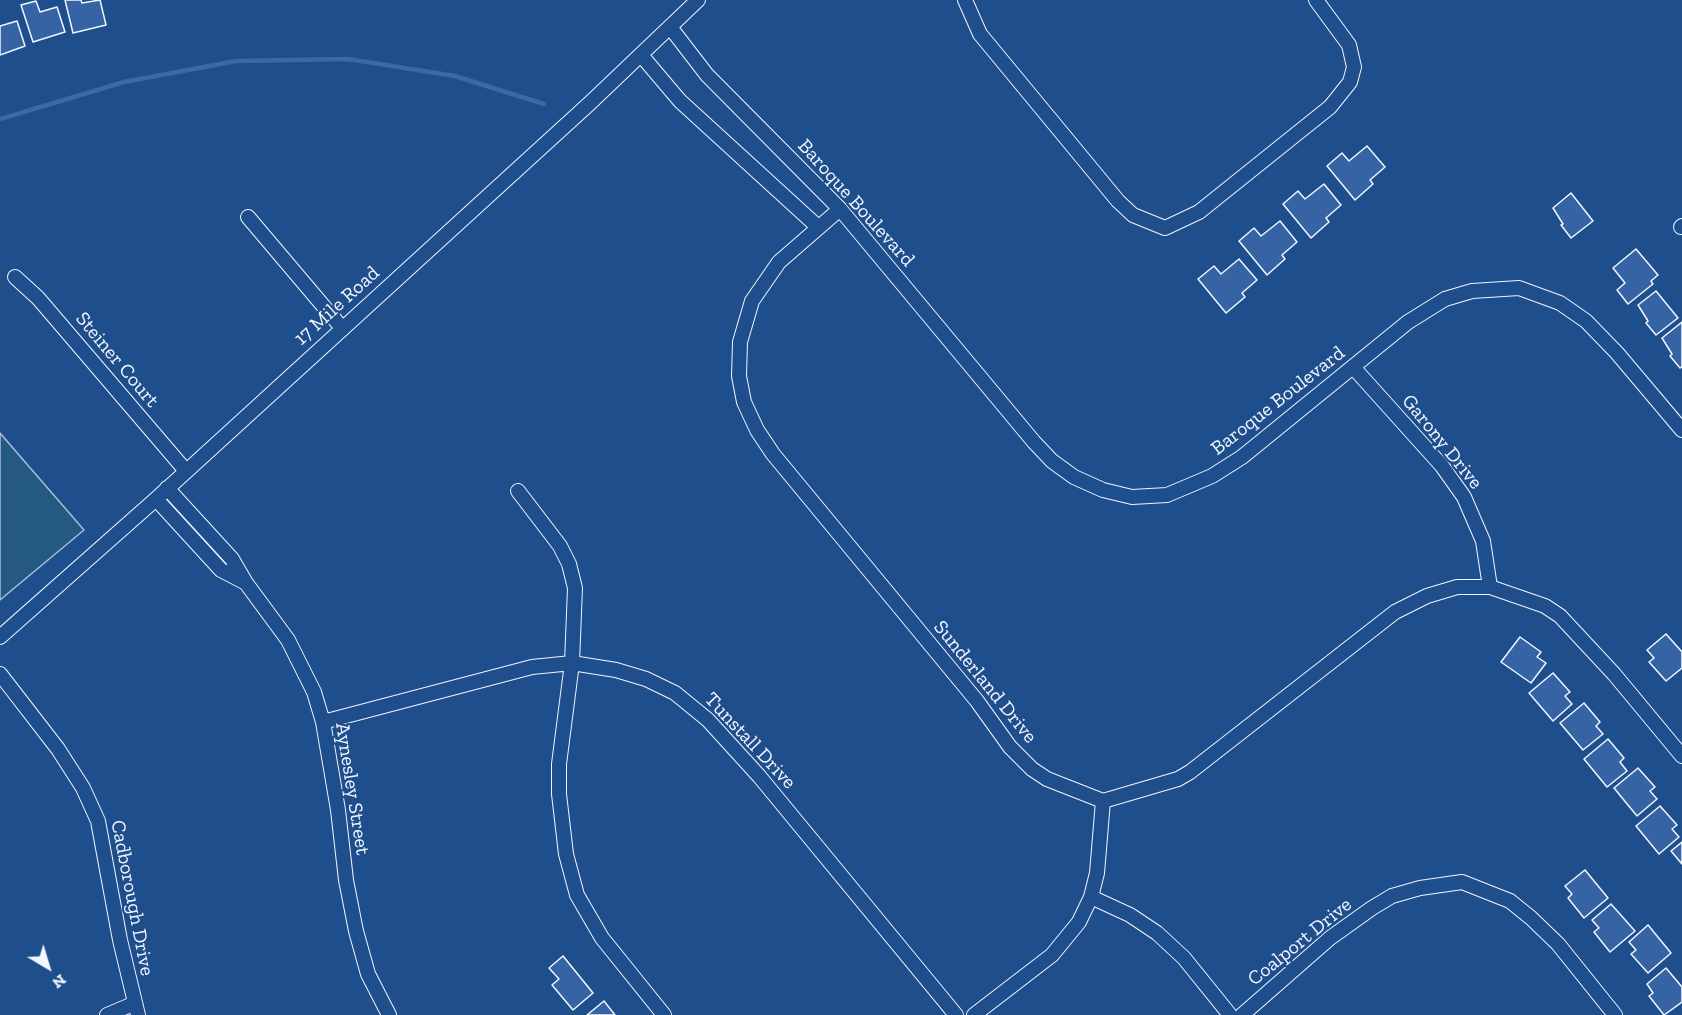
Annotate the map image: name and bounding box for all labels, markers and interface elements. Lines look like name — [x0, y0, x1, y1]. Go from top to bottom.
street label: Baroque Boulevard — [792, 134, 920, 272]
street label: 17 Mile Road — [289, 261, 385, 351]
street label: Steiner Court — [70, 307, 164, 413]
street label: Baroque Boulevard — [1206, 341, 1350, 461]
street label: Garony Drive — [1396, 390, 1488, 494]
street label: Sunderland Drive — [928, 616, 1042, 748]
street label: Tunstall Drive — [699, 688, 801, 794]
street label: Aynesley Street — [330, 721, 374, 857]
street label: Cadborough Drive — [105, 818, 159, 978]
street label: Coalport Drive — [1243, 893, 1357, 991]
north arrow — [18, 937, 78, 997]
text: N — [49, 970, 70, 993]

